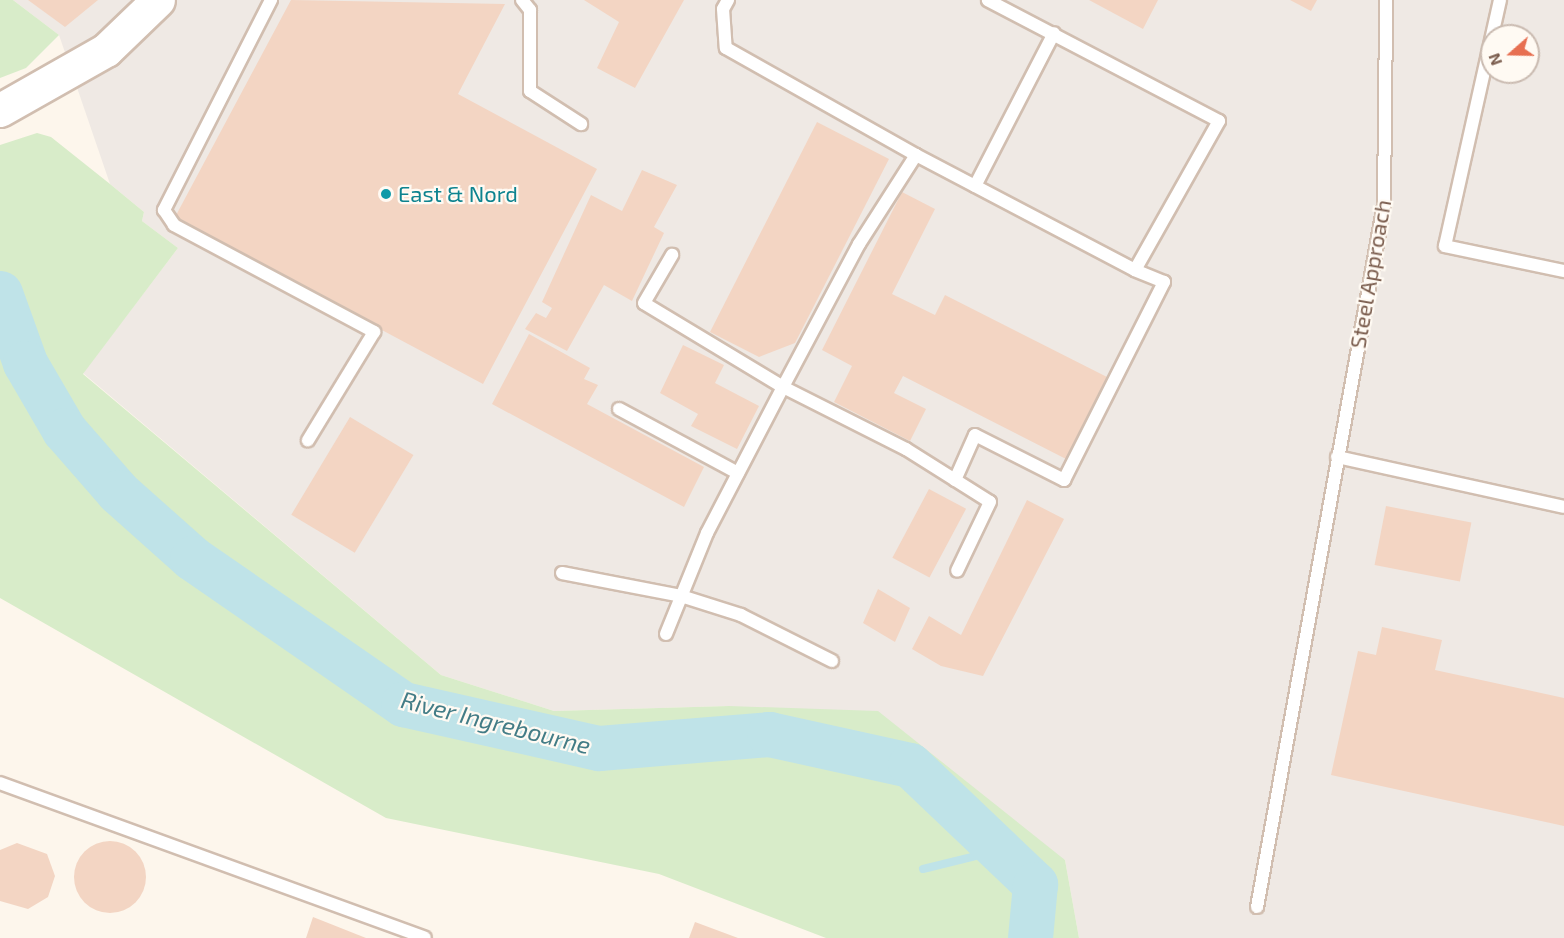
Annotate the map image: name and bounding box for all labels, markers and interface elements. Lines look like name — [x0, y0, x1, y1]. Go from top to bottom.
north arrow — [1480, 24, 1540, 84]
text: N — [1484, 51, 1505, 68]
place label: East & Nord — [398, 181, 518, 207]
marker: East & Nord — [379, 187, 393, 201]
street label: Steel Approach — [1344, 197, 1396, 351]
water label: River Ingrebourne — [398, 684, 594, 760]

